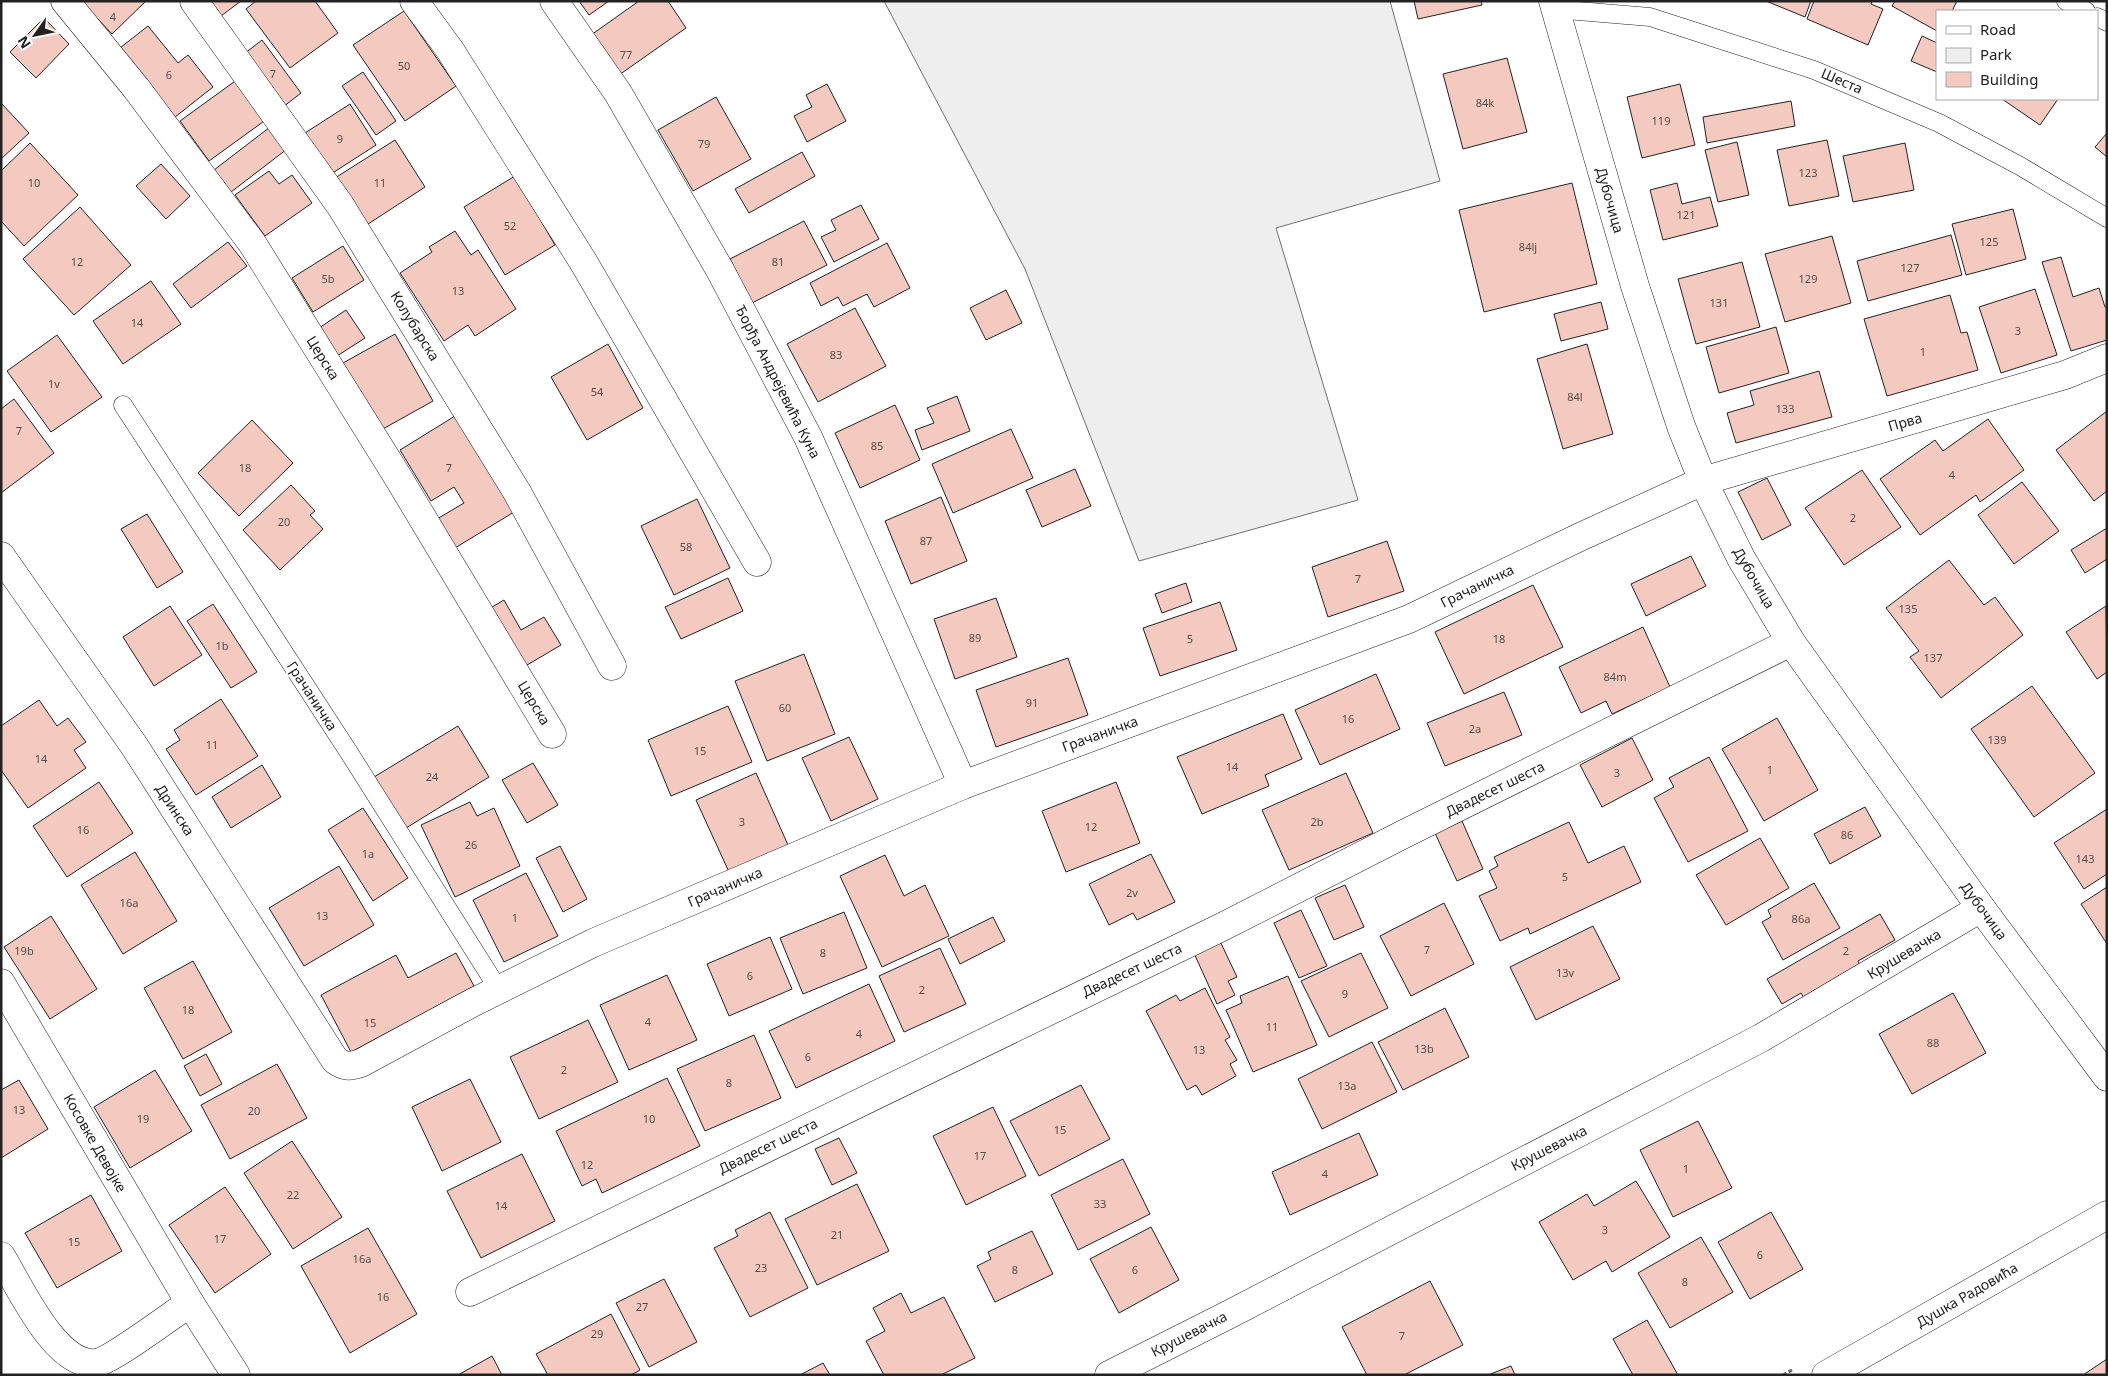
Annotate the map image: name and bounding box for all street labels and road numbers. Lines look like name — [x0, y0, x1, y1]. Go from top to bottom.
street label: Шеста — [1819, 63, 1866, 98]
street label: Дубочица — [1592, 165, 1629, 235]
street label: Колубарска — [387, 287, 444, 364]
street label: Ђорђа Андрејевића Куна — [732, 302, 825, 462]
street label: Церска — [303, 332, 344, 383]
street label: Прва — [1886, 408, 1924, 435]
street label: Дубочица — [1729, 544, 1780, 612]
street label: Грачаничка — [1437, 560, 1517, 612]
street label: Грачаничка — [283, 657, 342, 734]
street label: Церска — [514, 677, 555, 728]
street label: Грачаничка — [1059, 711, 1140, 756]
street label: Двадесет шеста — [1442, 756, 1547, 821]
street label: Дринска — [152, 780, 199, 839]
street label: Грачаничка — [684, 862, 765, 911]
street label: Дубочица — [1957, 878, 2012, 944]
street label: Крушевачка — [1863, 924, 1944, 983]
street label: Двадесет шеста — [1079, 938, 1185, 1001]
street label: Косовке Девојке — [59, 1090, 132, 1196]
street label: Двадесет шеста — [715, 1113, 820, 1178]
street label: Крушевачка — [1507, 1120, 1590, 1175]
street label: Душка Радовића — [1912, 1258, 2021, 1331]
street label: Крушевачка — [1147, 1306, 1230, 1361]

